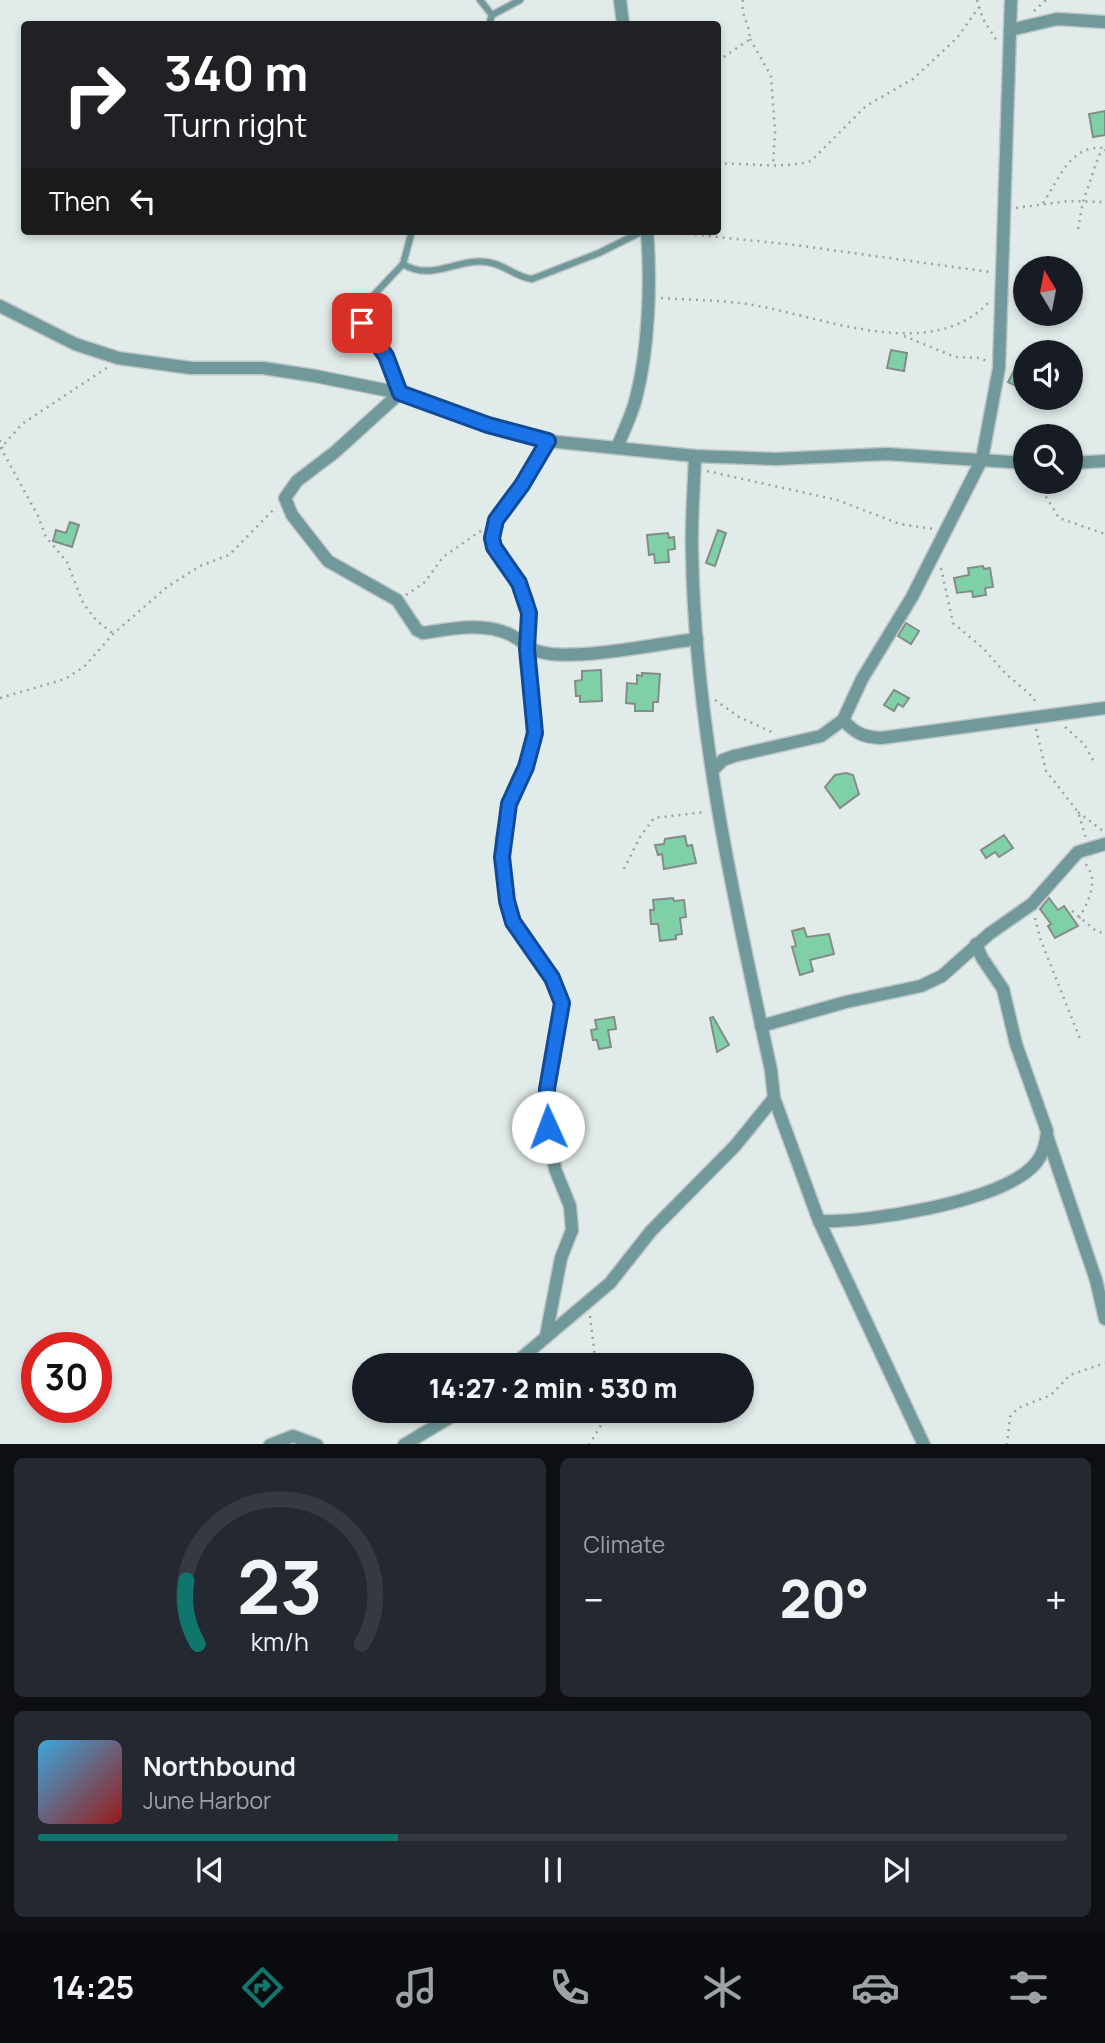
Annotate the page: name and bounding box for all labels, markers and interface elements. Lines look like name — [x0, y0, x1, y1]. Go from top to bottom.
text: 340 m — [164, 39, 308, 106]
icon: right — [49, 49, 140, 140]
text: Turn right — [164, 103, 307, 147]
icon: left — [124, 182, 162, 220]
text: Then — [49, 183, 110, 219]
north arrow — [1013, 256, 1083, 326]
map controls — [1013, 256, 1083, 494]
pin — [332, 293, 392, 353]
icon: arrive — [343, 304, 381, 342]
button: sound — [1013, 340, 1083, 410]
button: search — [1013, 424, 1083, 494]
position arrow — [511, 1090, 585, 1164]
speed limit sign: 30 — [21, 1332, 112, 1423]
text: 14:27 · 2 min · 530 m — [429, 1370, 677, 1406]
text: Climate — [584, 1528, 665, 1560]
text: 23 — [237, 1536, 323, 1636]
text: 20° — [780, 1563, 869, 1634]
text: − — [584, 1573, 604, 1625]
text: + — [1045, 1573, 1067, 1625]
text: km/h — [251, 1623, 309, 1658]
text: Northbound — [143, 1748, 296, 1784]
text: June Harbor — [143, 1784, 271, 1816]
icon: previous — [191, 1851, 229, 1889]
icon: pause — [534, 1851, 572, 1889]
icon: next — [877, 1851, 915, 1889]
icon: directions — [238, 1963, 287, 2012]
icon: music — [392, 1963, 441, 2012]
icon: phone — [545, 1963, 594, 2012]
icon: climate — [698, 1963, 747, 2012]
icon: car — [851, 1963, 900, 2012]
icon: filters — [1004, 1963, 1053, 2012]
text: 14:25 — [52, 1965, 134, 2009]

